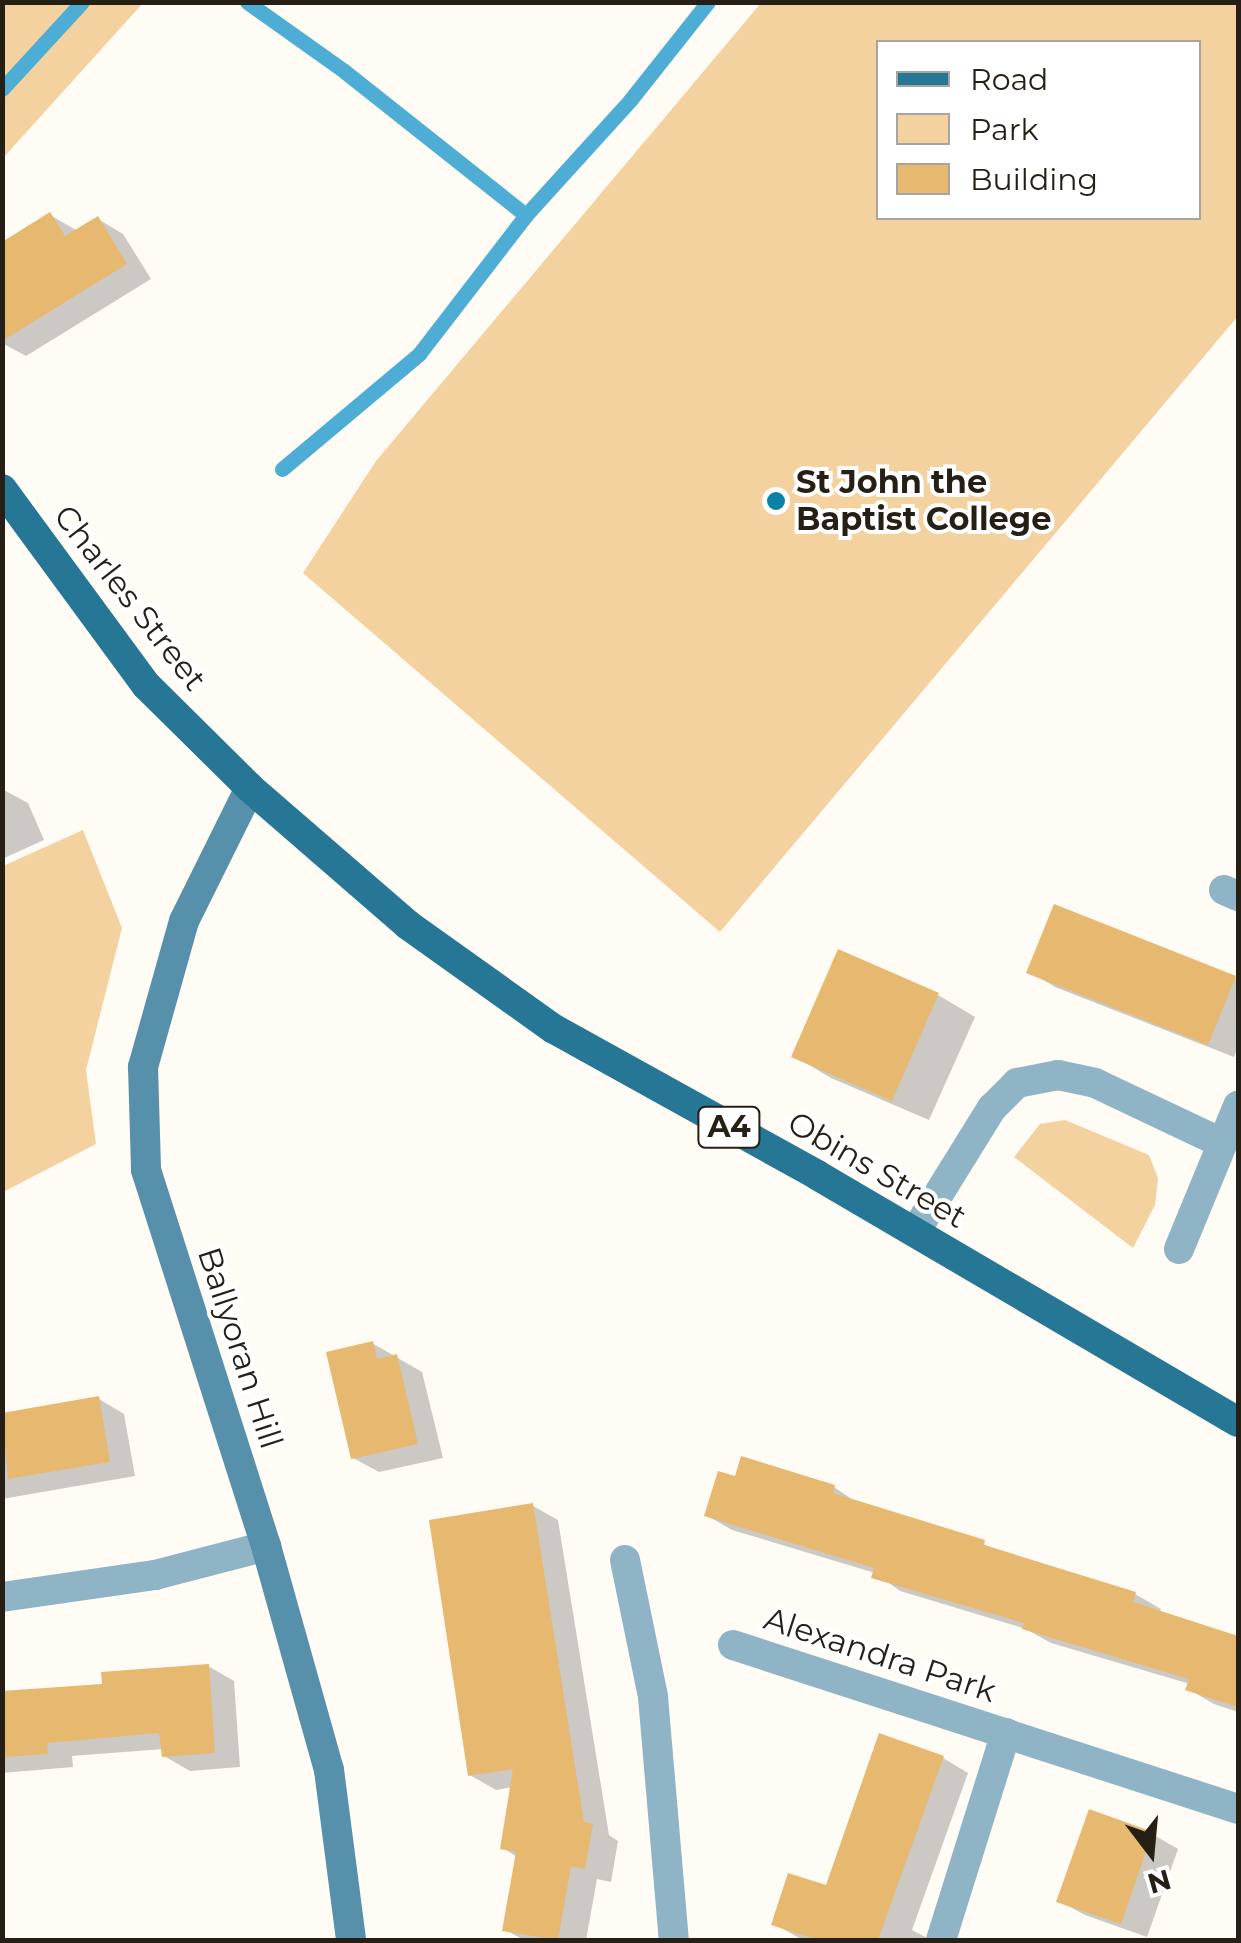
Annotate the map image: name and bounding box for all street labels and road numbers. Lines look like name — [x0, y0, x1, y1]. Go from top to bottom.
street label: Charles Street — [46, 498, 214, 698]
road number: A4 — [696, 1102, 762, 1152]
street label: Obins Street — [781, 1103, 973, 1237]
street label: Ballyoran Hill — [189, 1243, 291, 1453]
street label: Alexandra Park — [759, 1599, 1001, 1711]

